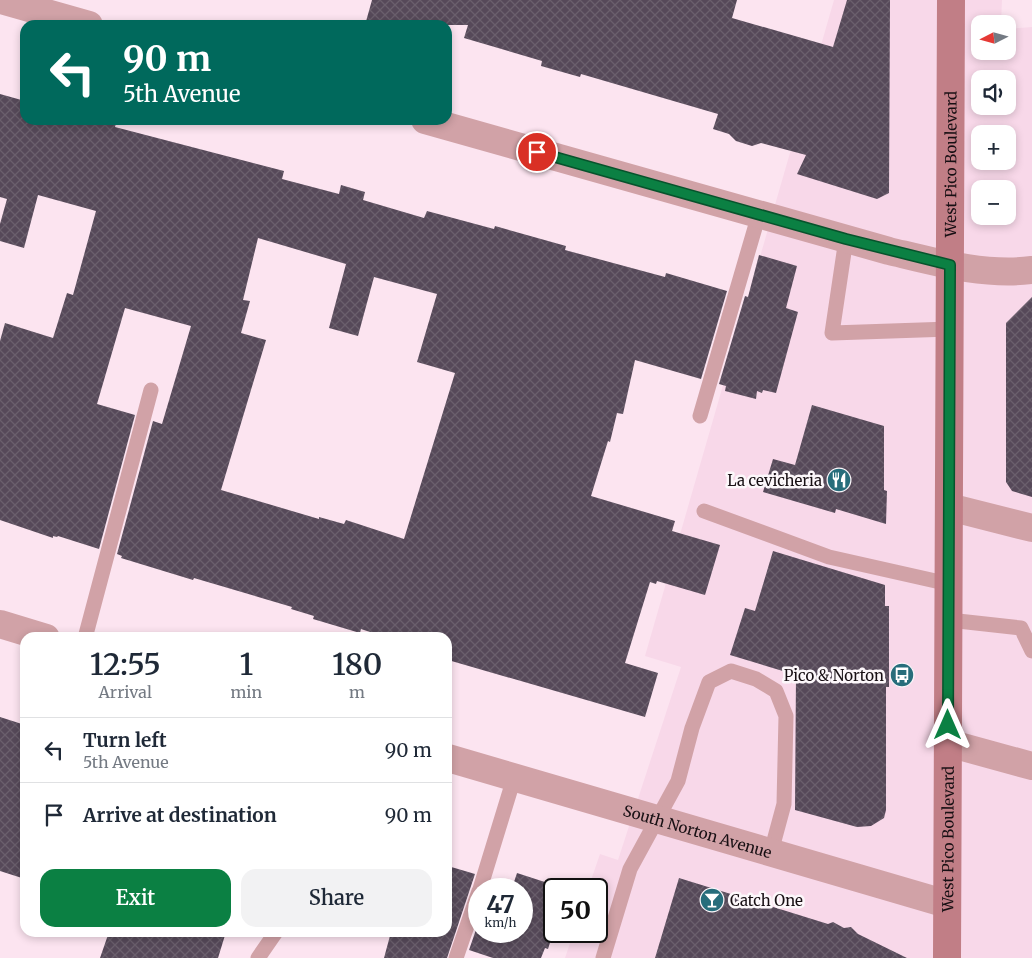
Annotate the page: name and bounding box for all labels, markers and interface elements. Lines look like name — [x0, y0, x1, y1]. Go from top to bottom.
north arrow — [971, 15, 1016, 60]
map controls — [971, 15, 1016, 225]
text: 90 m — [123, 37, 211, 81]
icon: left — [40, 40, 105, 105]
button: sound — [971, 70, 1016, 115]
text: 5th Avenue — [123, 80, 241, 108]
street label: West Pico Boulevard — [941, 91, 960, 238]
button: + — [971, 125, 1016, 170]
pin — [516, 131, 558, 173]
icon: arrive — [523, 138, 551, 166]
button: − — [971, 180, 1016, 225]
restaurant icon: La cevicheria — [826, 467, 852, 493]
place label: La cevicheria — [727, 471, 822, 490]
text: 12:55 — [90, 645, 161, 683]
text: 1 — [239, 645, 253, 683]
text: 180 — [332, 645, 382, 683]
bus stop icon: Pico & Norton — [889, 662, 915, 688]
place label: Pico & Norton — [784, 666, 884, 685]
text: Arrival — [99, 682, 152, 702]
text: min — [230, 682, 262, 702]
text: m — [349, 682, 365, 702]
position arrow — [921, 698, 973, 750]
text: Turn left — [83, 728, 167, 752]
icon: left — [40, 736, 68, 764]
text: 90 m — [385, 738, 432, 762]
text: 5th Avenue — [83, 752, 168, 772]
street label: West Pico Boulevard — [938, 766, 957, 913]
street label: South Norton Avenue — [621, 800, 774, 862]
icon: arrive — [40, 801, 68, 829]
text: Arrive at destination — [83, 803, 277, 827]
text: 90 m — [385, 803, 432, 827]
button: Exit — [40, 869, 231, 927]
button: Share — [241, 869, 432, 927]
speed limit sign: 50 — [543, 878, 608, 943]
bar icon: Catch One — [699, 887, 725, 913]
text: 47 — [486, 888, 515, 920]
place label: Catch One — [730, 891, 803, 910]
text: km/h — [485, 915, 516, 930]

